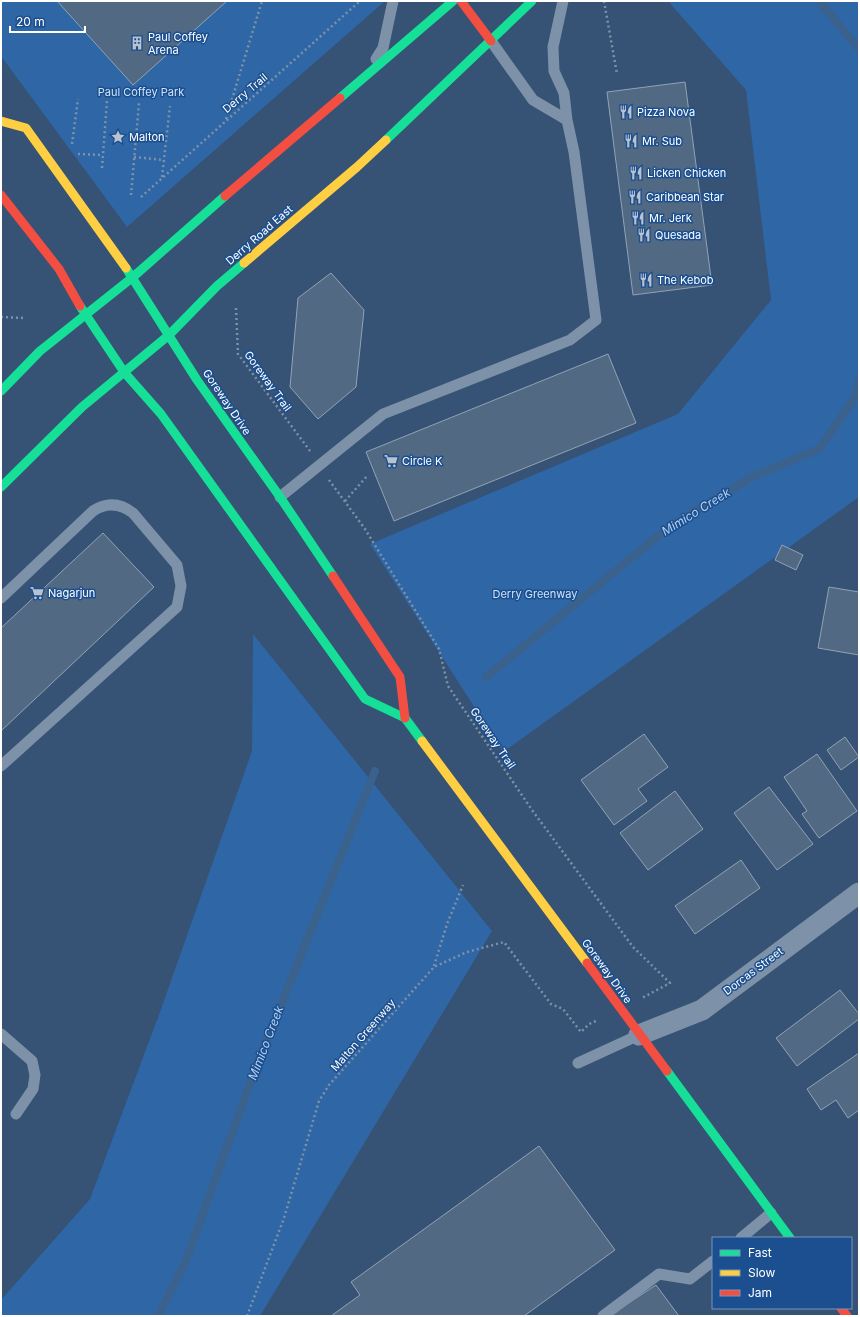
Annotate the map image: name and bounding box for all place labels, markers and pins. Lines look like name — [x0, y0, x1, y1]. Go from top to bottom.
place label: Paul Coffey Arena — [148, 30, 208, 57]
building icon: Paul Coffey Arena — [129, 35, 145, 51]
restaurant icon: Pizza Nova — [618, 104, 634, 120]
place label: Pizza Nova — [637, 105, 695, 119]
place icon: Malton — [110, 129, 126, 145]
place label: Malton — [129, 130, 165, 144]
restaurant icon: Mr. Sub — [623, 133, 639, 149]
place label: Mr. Sub — [642, 134, 682, 148]
restaurant icon: Licken Chicken — [628, 165, 644, 181]
place label: Licken Chicken — [647, 166, 726, 180]
restaurant icon: Caribbean Star — [627, 189, 643, 205]
place label: Caribbean Star — [646, 190, 724, 204]
restaurant icon: Mr. Jerk — [630, 210, 646, 226]
place label: Mr. Jerk — [649, 211, 692, 225]
restaurant icon: Quesada — [636, 227, 652, 243]
place label: Quesada — [655, 228, 701, 242]
restaurant icon: The Kebob — [638, 272, 654, 288]
place label: The Kebob — [657, 273, 714, 287]
supermarket icon: Circle K — [383, 453, 399, 469]
place label: Circle K — [402, 454, 443, 468]
supermarket icon: Nagarjun — [29, 585, 45, 601]
place label: Nagarjun — [48, 586, 95, 600]

